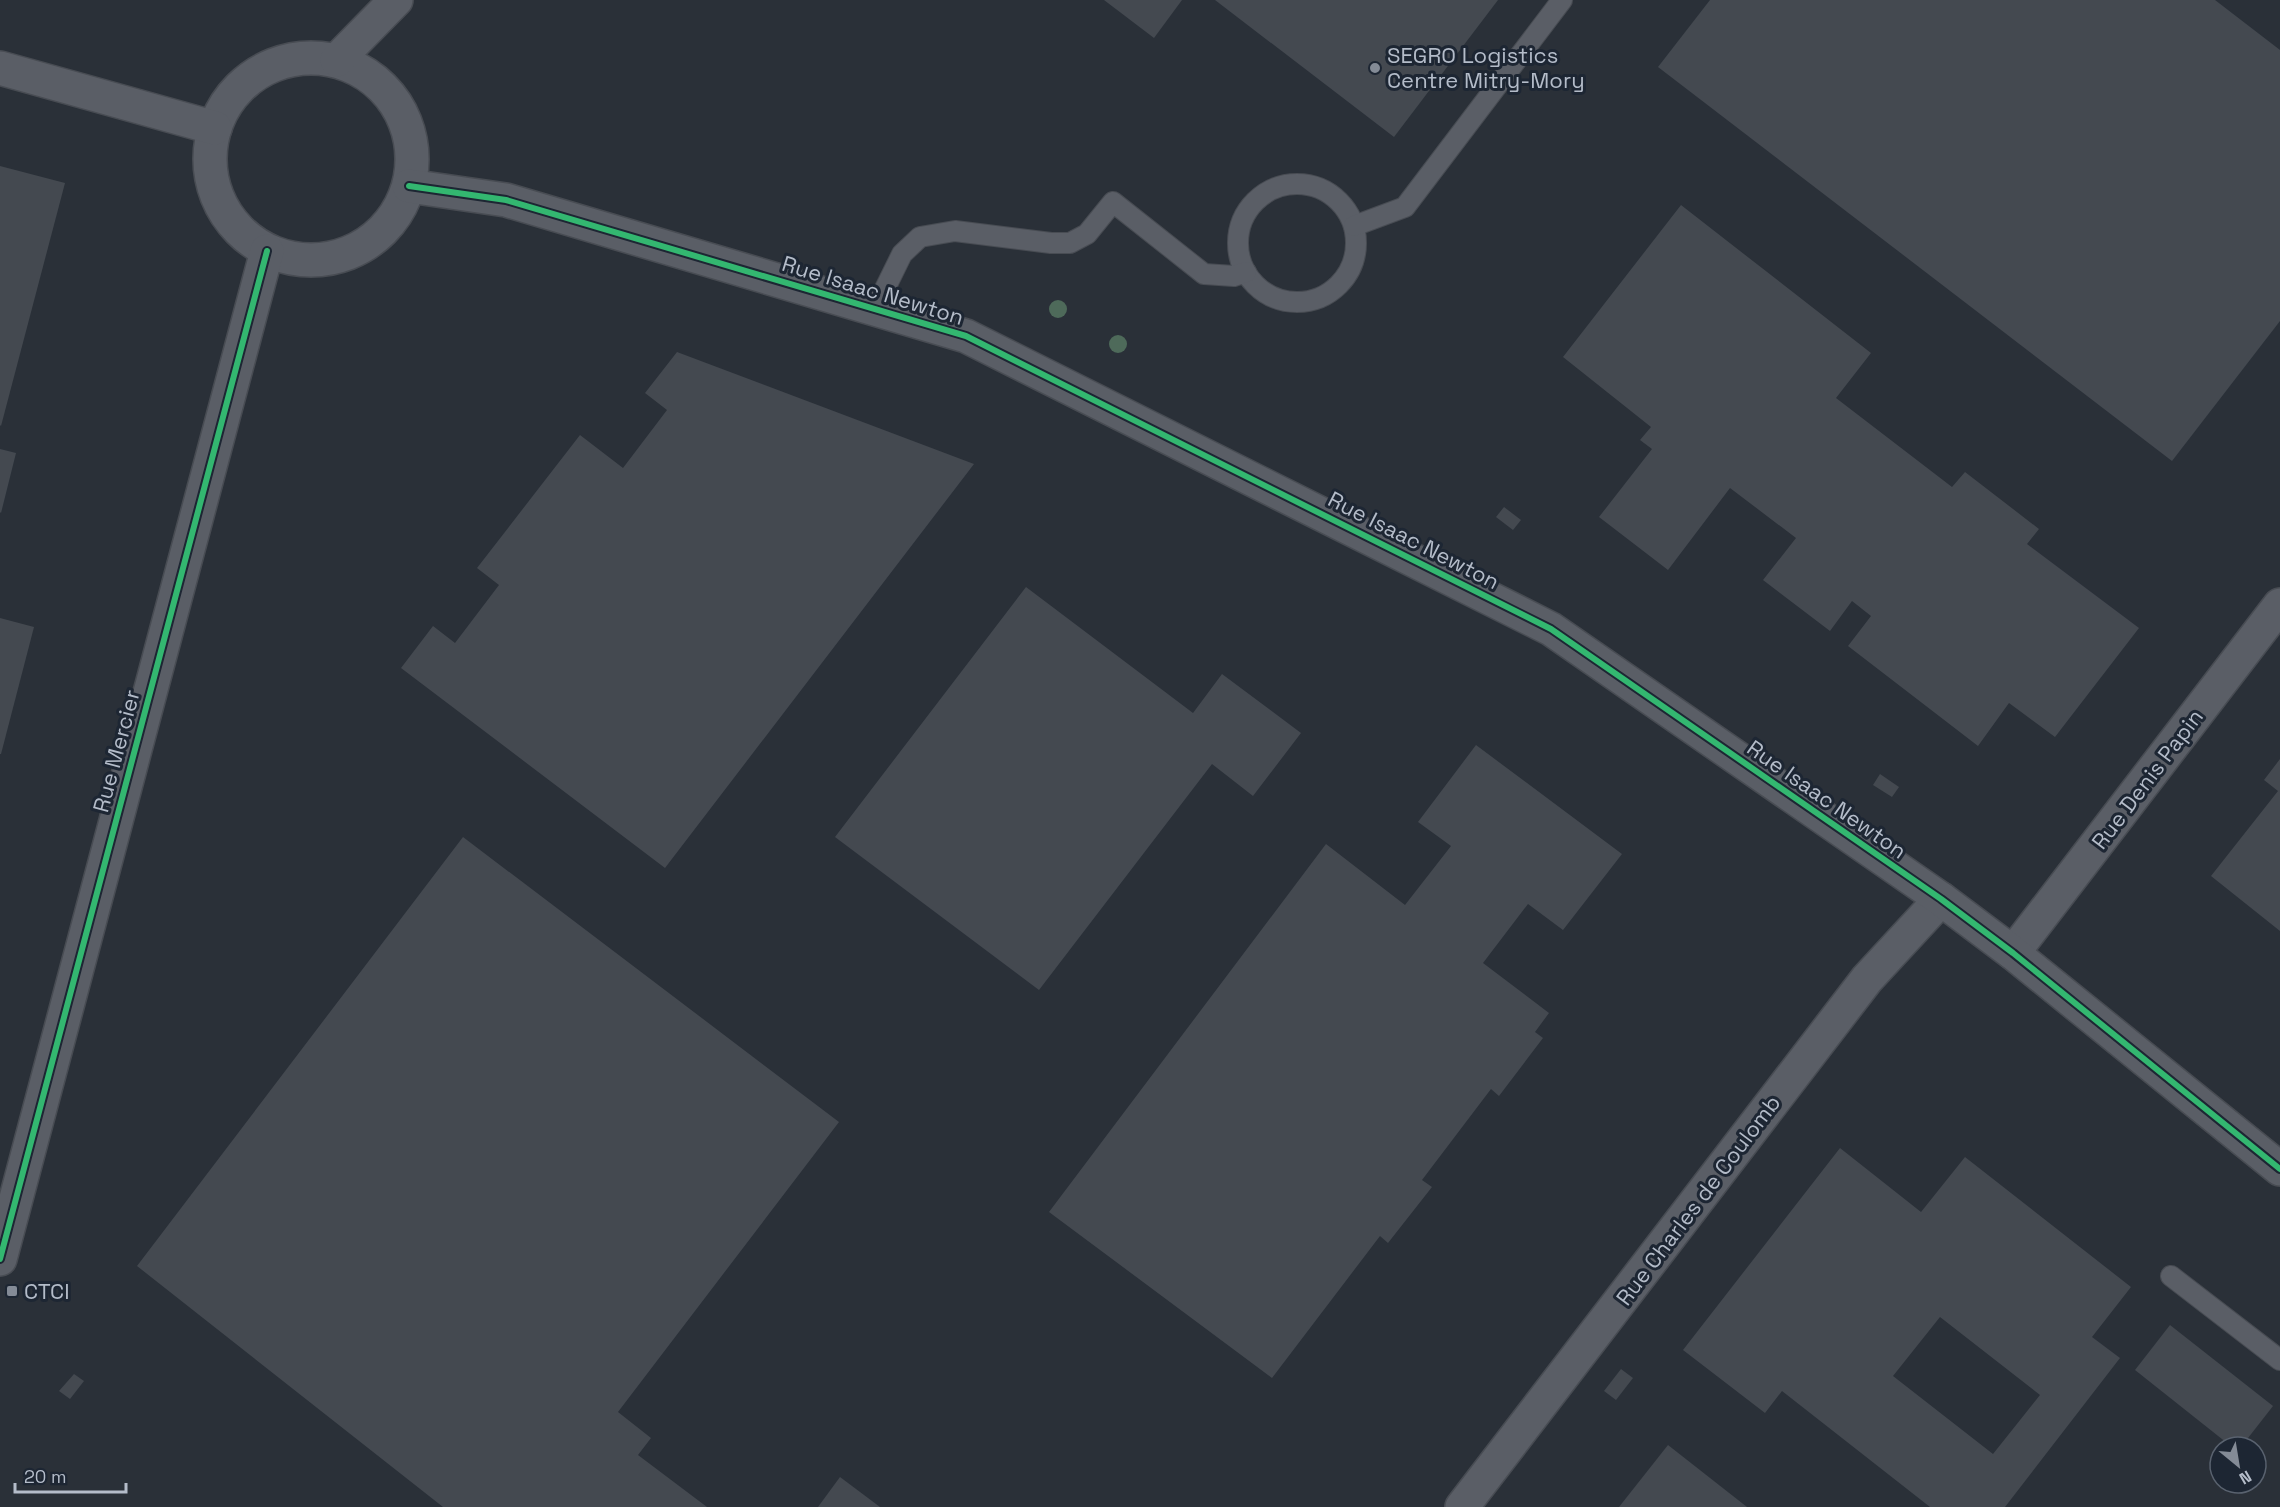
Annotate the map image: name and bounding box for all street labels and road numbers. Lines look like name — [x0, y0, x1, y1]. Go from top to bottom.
street label: Rue Isaac Newton — [779, 249, 967, 331]
street label: Rue Isaac Newton — [1324, 485, 1504, 595]
street label: Rue Mercier — [86, 687, 146, 815]
street label: Rue Denis Papin — [2085, 703, 2209, 855]
street label: Rue Isaac Newton — [1742, 733, 1912, 865]
street label: Rue Charles de Coulomb — [1610, 1089, 1786, 1311]

